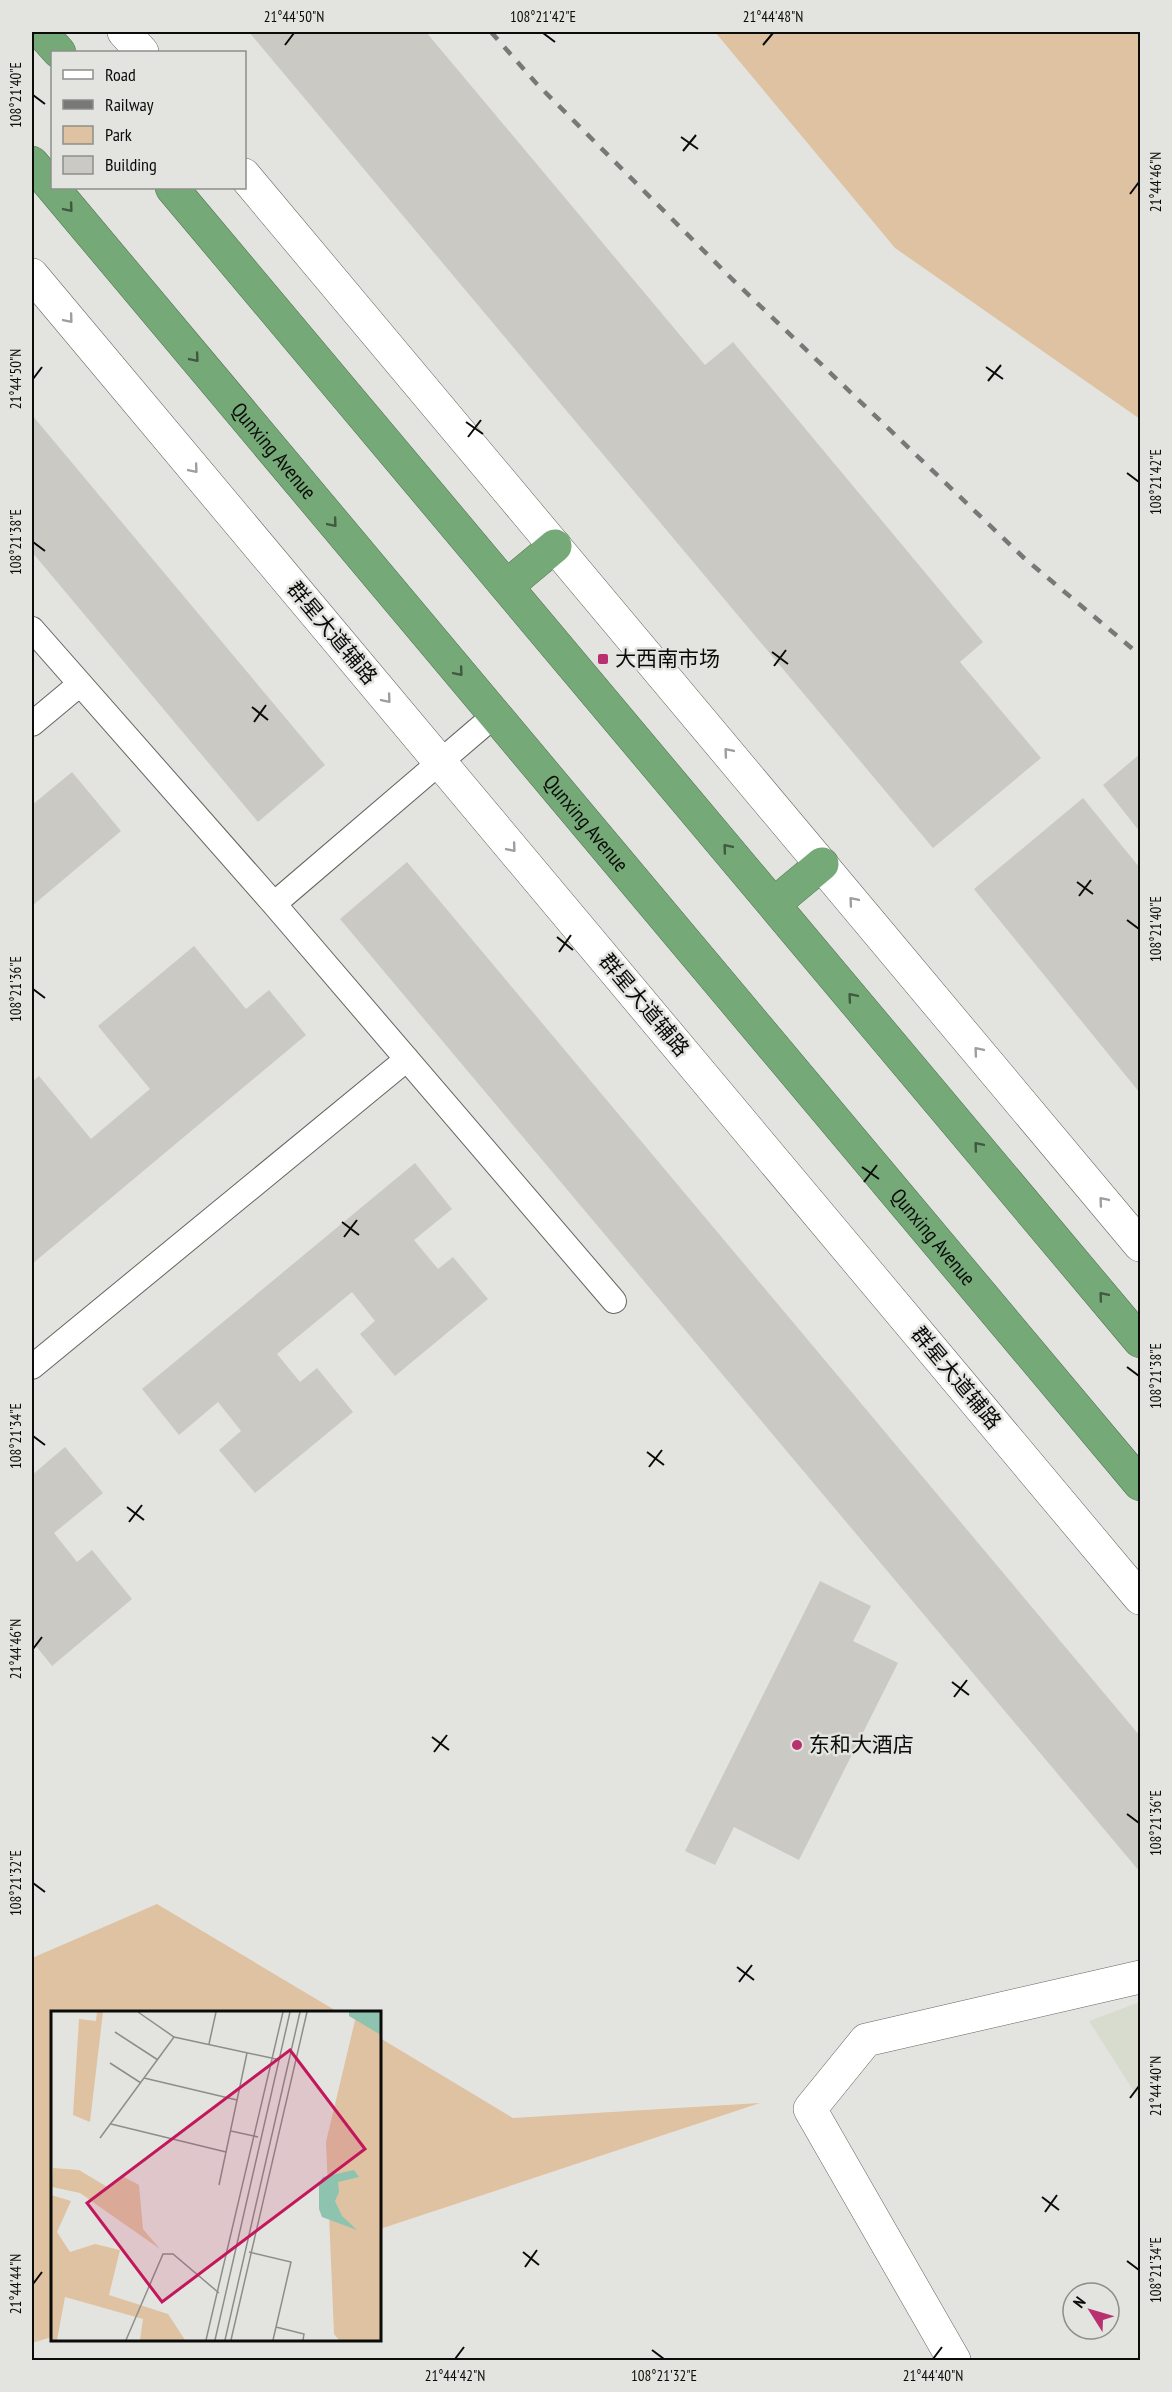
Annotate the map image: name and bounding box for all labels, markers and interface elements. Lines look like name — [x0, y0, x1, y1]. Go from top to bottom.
text: 21°44'50"N — [264, 7, 324, 26]
text: 108°21'42"E — [510, 7, 576, 26]
text: 21°44'48"N — [743, 7, 803, 26]
legend — [51, 51, 246, 189]
text: 108°21'40"E — [6, 62, 25, 128]
text: Road — [105, 63, 136, 86]
text: Railway — [105, 93, 154, 116]
text: Park — [105, 123, 132, 146]
text: 21°44'46"N — [1146, 152, 1165, 212]
text: Building — [105, 153, 157, 176]
one-way arrow — [62, 201, 73, 212]
one-way arrow — [62, 312, 73, 323]
text: 21°44'50"N — [6, 349, 25, 409]
one-way arrow — [187, 351, 198, 362]
street label: Qunxing Avenue — [226, 397, 322, 505]
text: 108°21'42"E — [1146, 449, 1165, 515]
one-way arrow — [187, 462, 198, 473]
text: 108°21'38"E — [6, 509, 25, 575]
one-way arrow — [326, 516, 337, 527]
street label: 群星大道辅路 — [282, 576, 383, 690]
place label: 大西南市场 — [615, 645, 720, 672]
marker: 大西南市场 — [596, 652, 610, 666]
one-way arrow — [452, 665, 463, 676]
one-way arrow — [380, 692, 391, 703]
one-way arrow — [724, 748, 735, 759]
street label: Qunxing Avenue — [538, 769, 635, 877]
one-way arrow — [505, 841, 516, 852]
one-way arrow — [723, 844, 734, 855]
text: 108°21'40"E — [1146, 896, 1165, 962]
one-way arrow — [849, 897, 860, 908]
street label: 群星大道辅路 — [594, 948, 695, 1062]
text: 108°21'36"E — [6, 956, 25, 1022]
one-way arrow — [848, 993, 859, 1004]
one-way arrow — [974, 1047, 985, 1058]
one-way arrow — [974, 1142, 985, 1153]
street label: Qunxing Avenue — [885, 1183, 982, 1291]
one-way arrow — [1099, 1196, 1110, 1207]
one-way arrow — [1099, 1292, 1110, 1303]
street label: 群星大道辅路 — [906, 1321, 1007, 1435]
text: 108°21'38"E — [1146, 1343, 1165, 1409]
text: 108°21'34"E — [6, 1403, 25, 1469]
text: 21°44'46"N — [6, 1619, 25, 1679]
place label: 东和大酒店 — [809, 1731, 914, 1758]
marker: 东和大酒店 — [790, 1738, 804, 1752]
text: 108°21'36"E — [1146, 1790, 1165, 1856]
text: 108°21'32"E — [6, 1850, 25, 1916]
inset map — [51, 2011, 381, 2341]
text: 21°44'40"N — [1146, 2056, 1165, 2116]
text: 108°21'34"E — [1146, 2237, 1165, 2303]
text: 21°44'44"N — [6, 2254, 25, 2314]
north arrow — [1061, 2281, 1121, 2341]
text: N — [1068, 2293, 1090, 2311]
text: 21°44'42"N — [425, 2366, 485, 2385]
text: 108°21'32"E — [631, 2366, 697, 2385]
text: 21°44'40"N — [903, 2366, 963, 2385]

